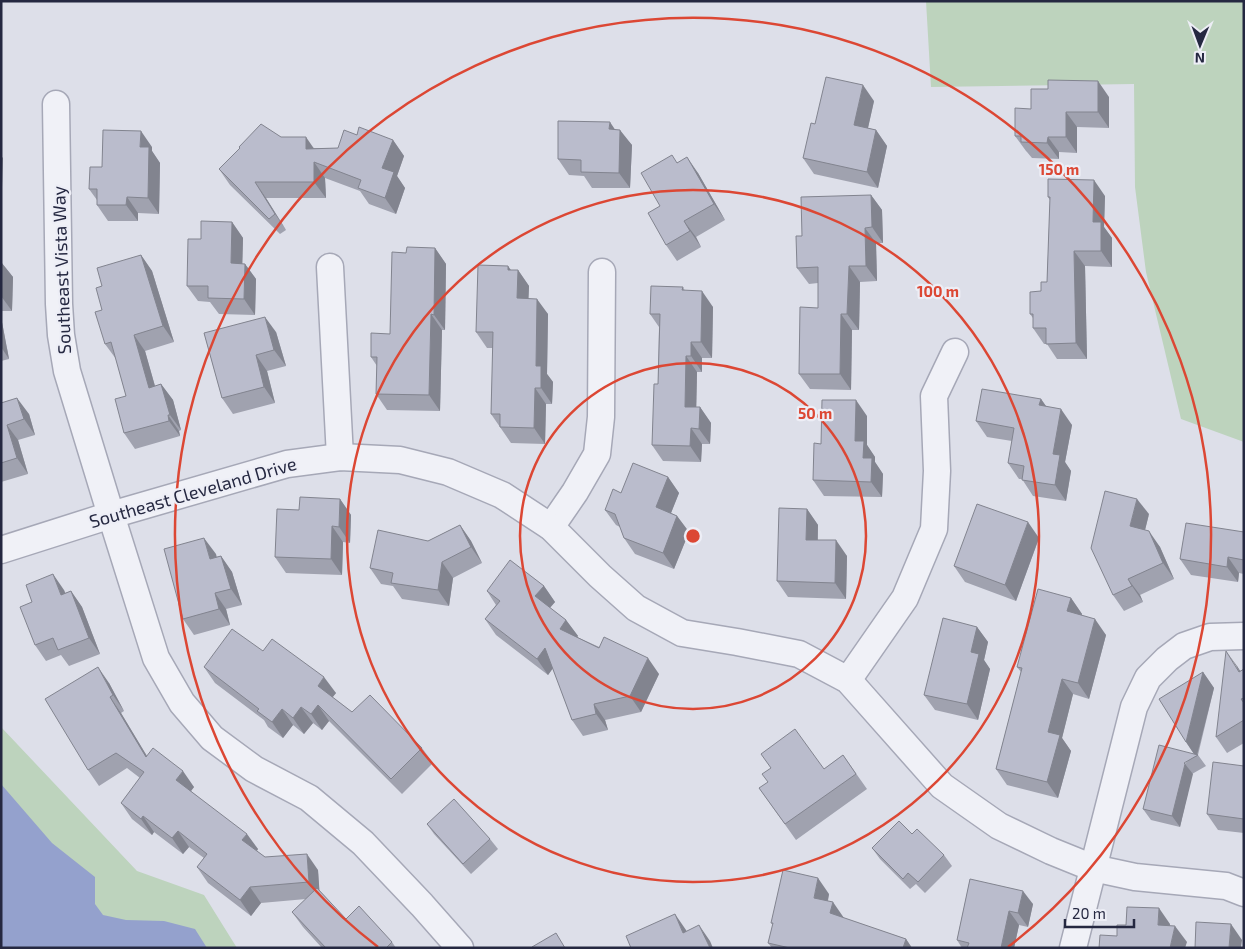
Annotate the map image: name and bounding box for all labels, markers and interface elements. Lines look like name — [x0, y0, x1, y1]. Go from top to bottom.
north arrow — [1175, 20, 1225, 70]
text: N — [1195, 50, 1205, 67]
text: 150 m — [1039, 160, 1079, 178]
street label: Southeast Vista Way — [47, 185, 75, 355]
text: 100 m — [917, 282, 959, 300]
text: 50 m — [798, 404, 832, 422]
street label: Southeast Cleveland Drive — [87, 452, 299, 532]
centre of rings — [684, 527, 702, 545]
scale bar — [1065, 896, 1134, 928]
text: 20 m — [1072, 904, 1106, 922]

